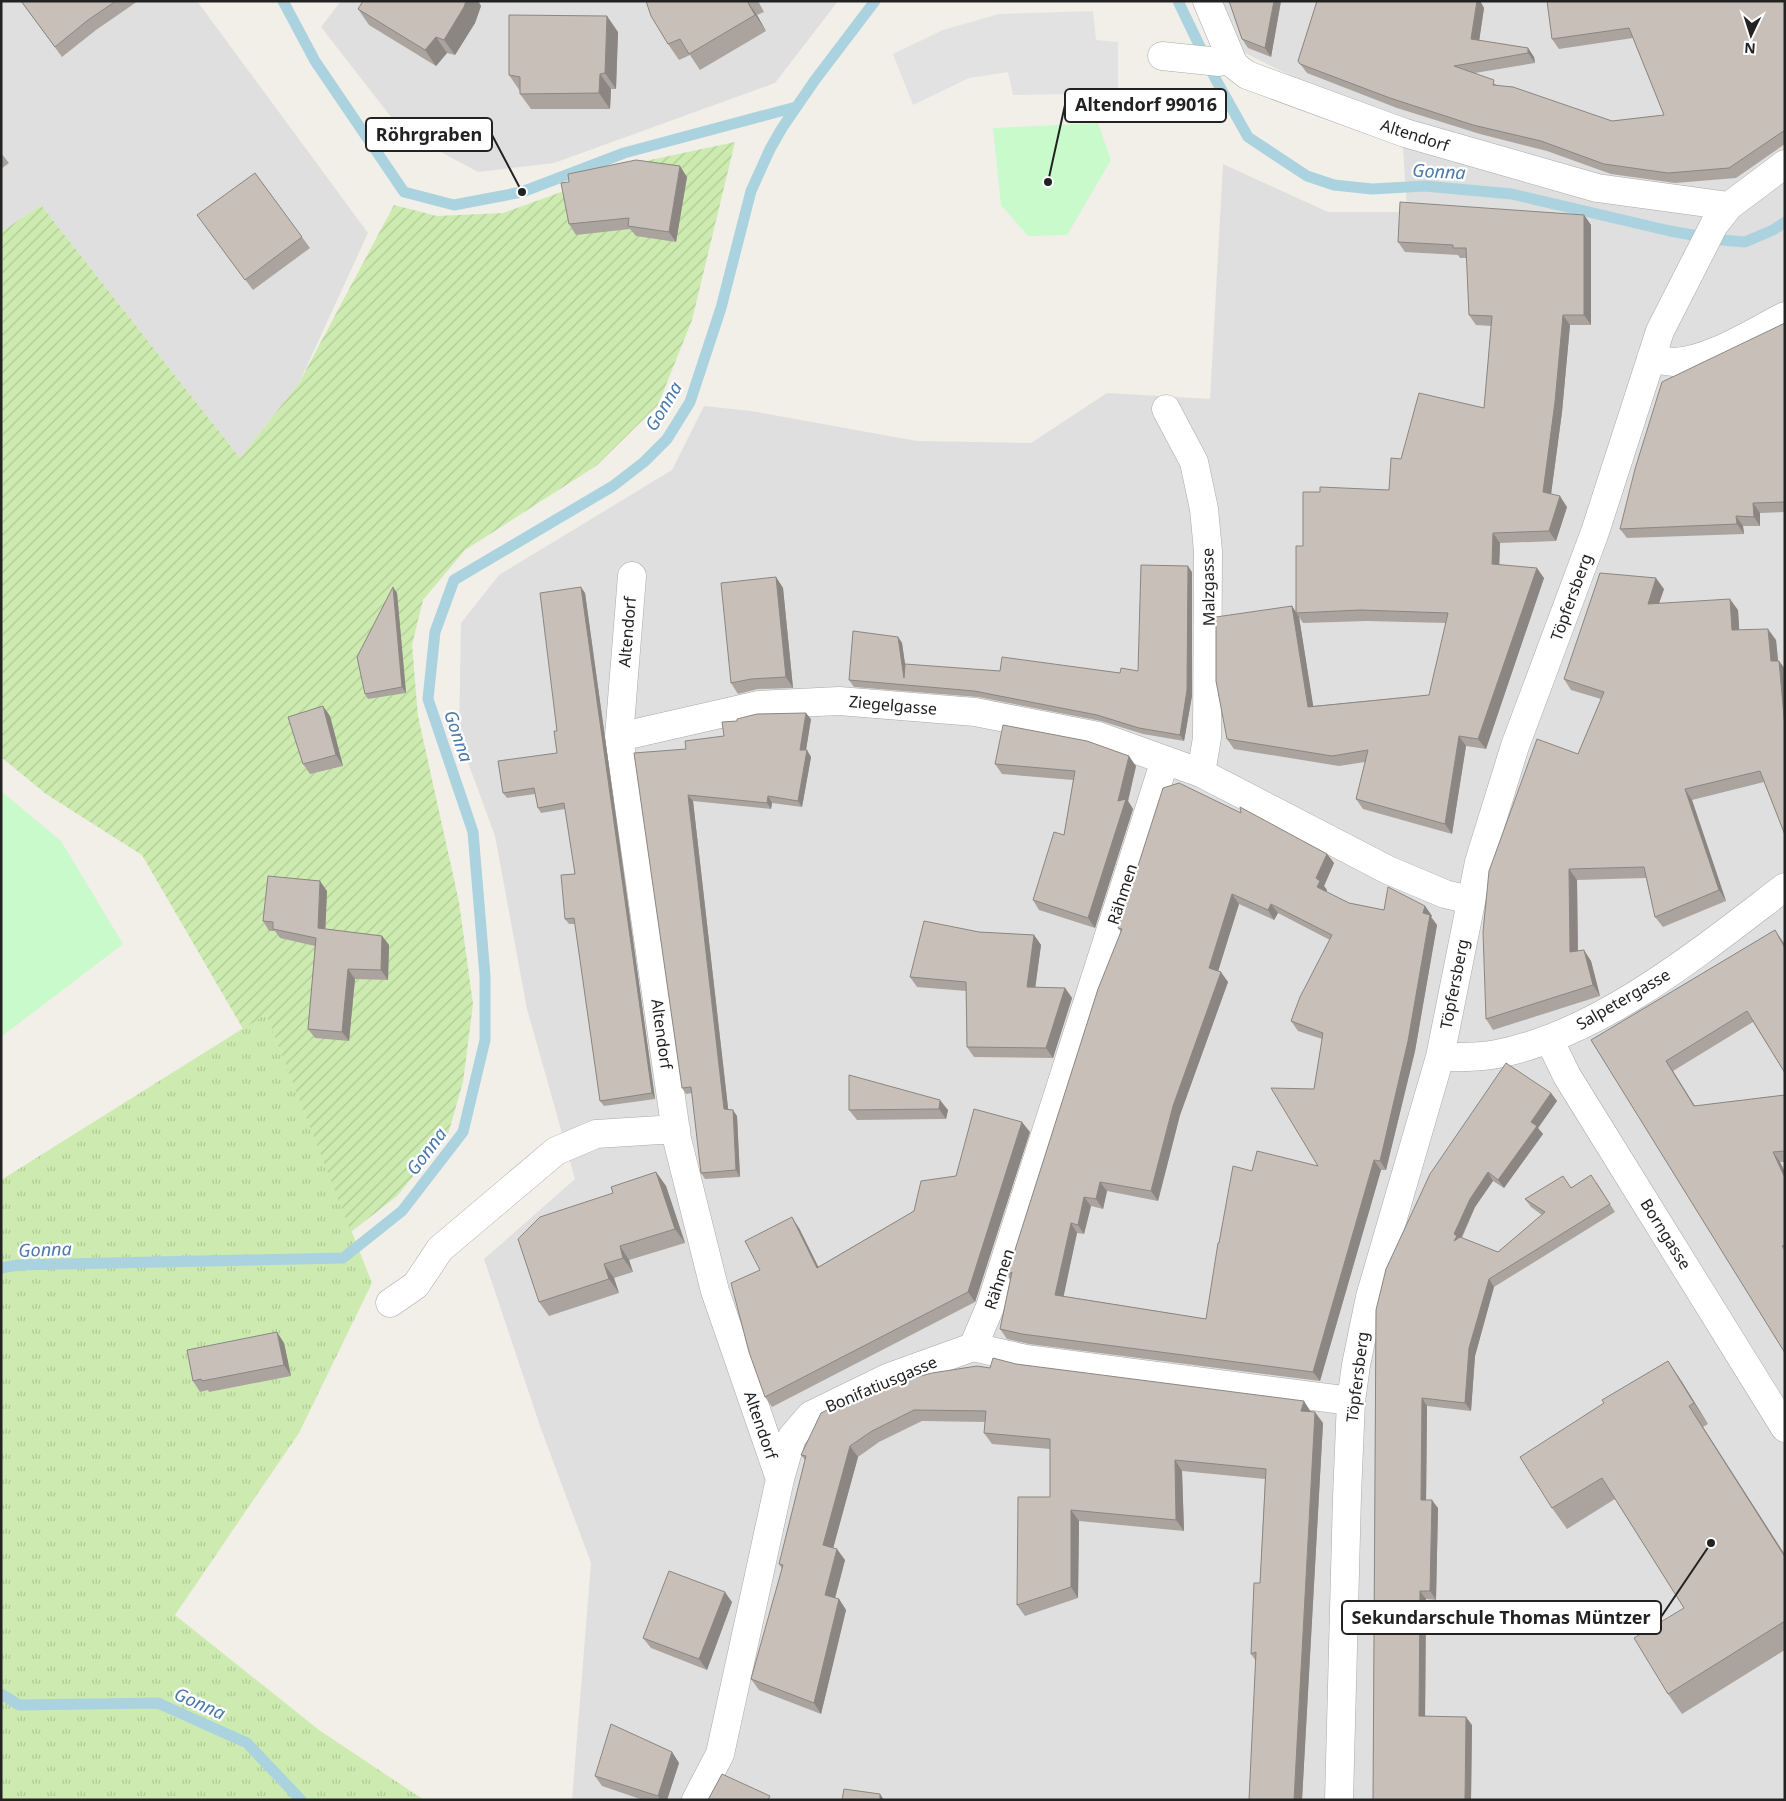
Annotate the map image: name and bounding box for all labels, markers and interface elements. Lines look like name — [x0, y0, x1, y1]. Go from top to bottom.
north arrow — [1726, 10, 1776, 60]
text: N — [1744, 39, 1756, 58]
callout: Altendorf 99016 — [1065, 89, 1226, 122]
text: Altendorf 99016 — [1075, 92, 1217, 116]
street label: Altendorf — [1378, 114, 1453, 157]
callout: Röhrgraben — [366, 118, 492, 151]
text: Röhrgraben — [376, 122, 482, 146]
water label: Gonna — [1412, 158, 1466, 184]
water label: Gonna — [639, 377, 687, 435]
street label: Malzgasse — [1196, 548, 1220, 626]
street label: Töpfersberg — [1545, 550, 1597, 644]
street label: Altendorf — [613, 594, 641, 668]
street label: Ziegelgasse — [848, 690, 938, 720]
water label: Gonna — [439, 707, 479, 765]
street label: Rähmen — [1102, 861, 1142, 927]
street label: Töpfersberg — [1434, 937, 1474, 1031]
street label: Salpetergasse — [1572, 963, 1674, 1035]
street label: Altendorf — [646, 997, 678, 1072]
water label: Gonna — [400, 1122, 452, 1180]
street label: Borngasse — [1636, 1194, 1696, 1274]
water label: Gonna — [18, 1236, 72, 1262]
street label: Rähmen — [979, 1246, 1019, 1312]
street label: Töpfersberg — [1341, 1330, 1373, 1424]
street label: Bonifatiusgasse — [822, 1351, 940, 1417]
street label: Altendorf — [739, 1388, 783, 1463]
callout: Sekundarschule Thomas Müntzer — [1342, 1601, 1661, 1634]
text: Sekundarschule Thomas Müntzer — [1351, 1605, 1651, 1629]
water label: Gonna — [171, 1681, 229, 1725]

